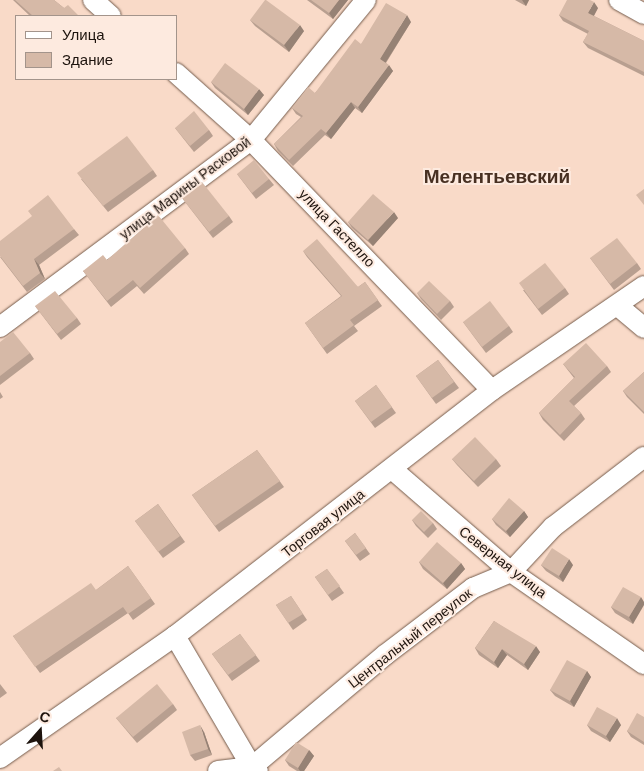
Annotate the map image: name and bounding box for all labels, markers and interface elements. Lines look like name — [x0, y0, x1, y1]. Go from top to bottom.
legend — [15, 15, 178, 80]
text: Улица — [62, 26, 105, 43]
text: Здание — [62, 51, 113, 68]
street label: улица Марины Расковой — [116, 133, 254, 243]
district label: Мелентьевский — [424, 166, 570, 188]
street label: улица Гастелло — [296, 186, 378, 270]
street label: Торговая улица — [278, 485, 368, 561]
street label: Северная улица — [456, 523, 550, 601]
street label: Центральный переулок — [345, 584, 475, 692]
north arrow — [15, 706, 65, 756]
text: С — [37, 708, 52, 726]

